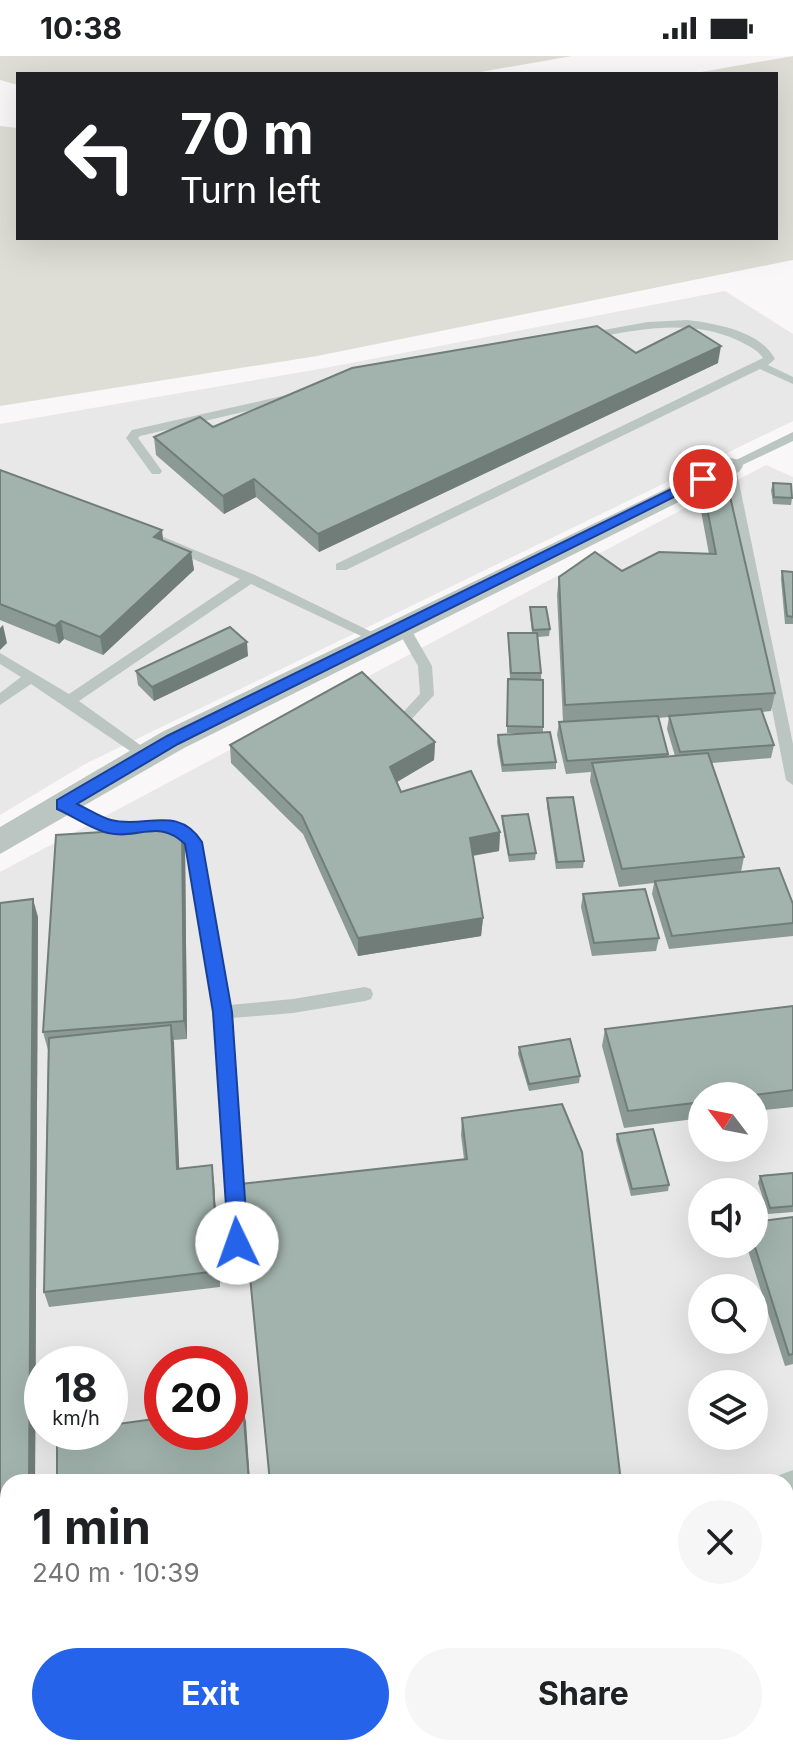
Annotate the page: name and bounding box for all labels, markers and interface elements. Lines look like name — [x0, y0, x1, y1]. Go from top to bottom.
text: 10:38 — [40, 10, 122, 46]
text: 70 m — [180, 100, 314, 168]
icon: left — [48, 104, 152, 208]
text: Turn left — [180, 168, 321, 212]
pin — [669, 445, 737, 513]
icon: arrive — [681, 457, 725, 501]
north arrow — [688, 1082, 768, 1162]
map controls — [688, 1082, 768, 1450]
button: sound — [688, 1178, 768, 1258]
position arrow — [195, 1201, 279, 1285]
button: search — [688, 1274, 768, 1354]
speed limit sign: 20 — [144, 1346, 248, 1450]
text: 18 — [54, 1363, 98, 1412]
button: layers — [688, 1370, 768, 1450]
text: km/h — [52, 1406, 100, 1430]
text: 1 min — [32, 1497, 151, 1556]
button: close — [678, 1500, 762, 1584]
text: 240 m · 10:39 — [32, 1557, 200, 1588]
button: Exit — [32, 1648, 389, 1740]
button: Share — [405, 1648, 762, 1740]

